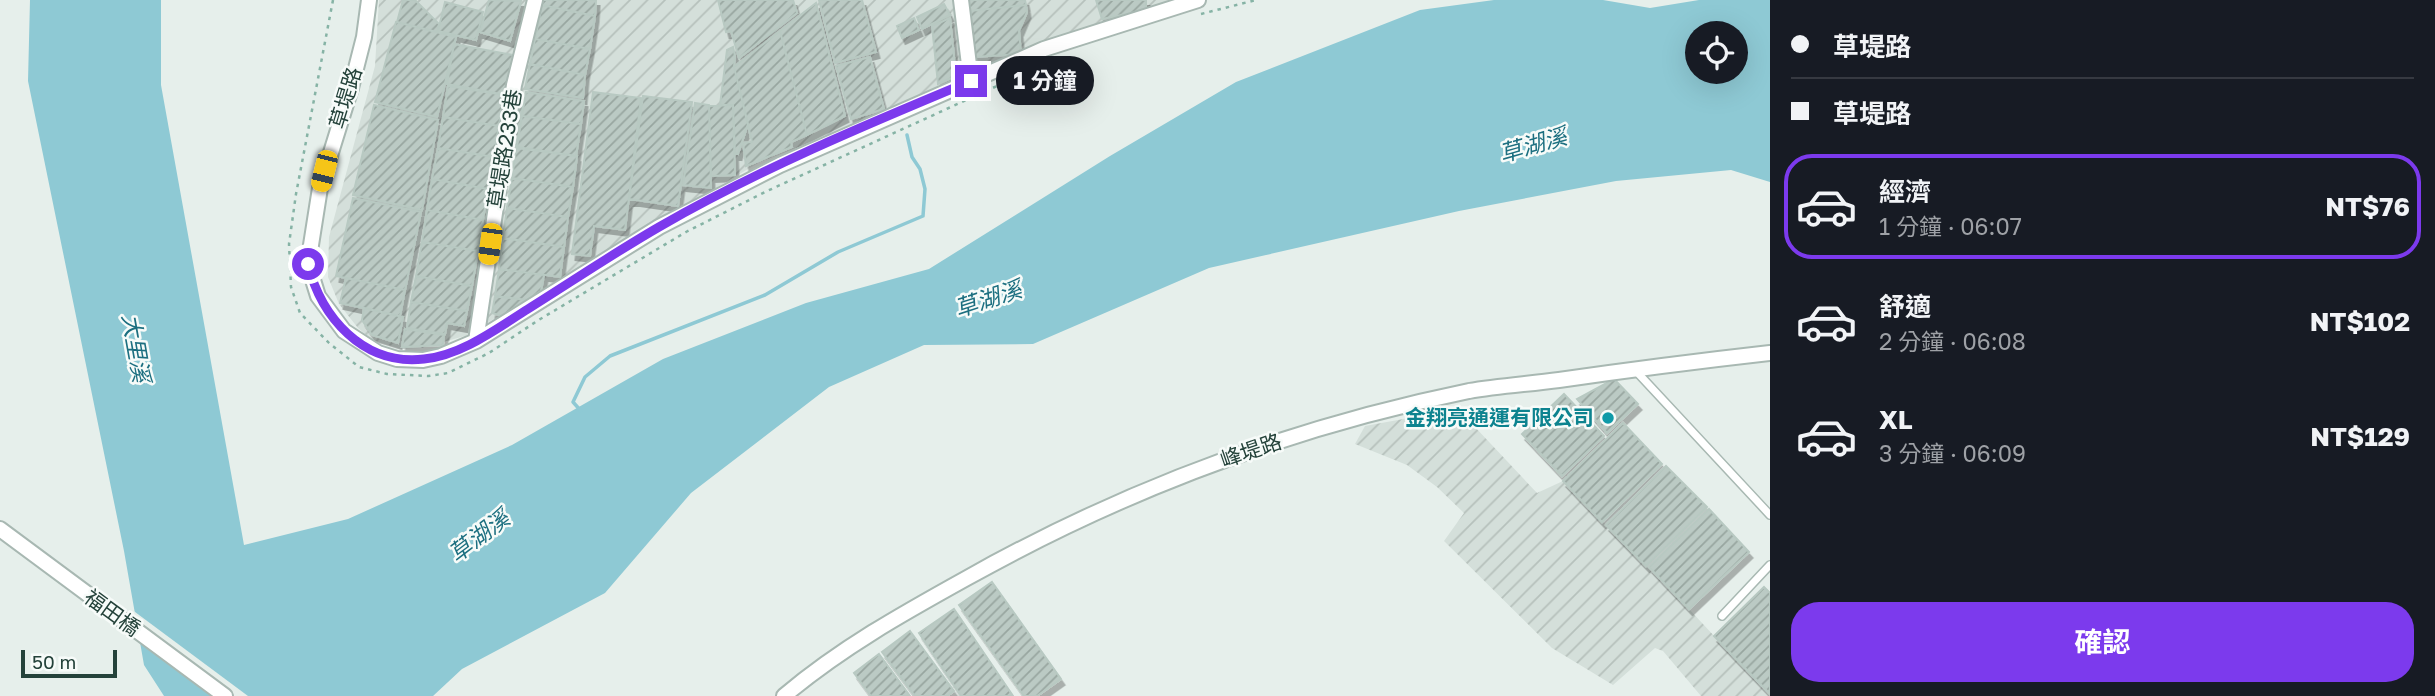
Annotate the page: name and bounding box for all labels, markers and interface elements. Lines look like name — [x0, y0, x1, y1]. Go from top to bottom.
map controls — [1685, 21, 1748, 84]
button: locate — [1685, 21, 1748, 84]
text: 草堤路 — [1833, 31, 1911, 62]
callout: 1 分鐘 — [996, 56, 1094, 106]
street label: 草堤路 — [323, 64, 367, 132]
route end — [955, 65, 987, 97]
text: 1 分鐘 — [1013, 66, 1077, 94]
street label: 草堤路233巷 — [482, 87, 526, 211]
text: 草堤路 — [1833, 98, 1911, 129]
water label: 草湖溪 — [1496, 120, 1573, 167]
car — [309, 148, 340, 194]
icon: car — [1795, 175, 1858, 238]
text: 經濟 — [1879, 176, 1931, 207]
text: NT$76 — [2325, 191, 2410, 222]
text: 1 分鐘 · 06:07 — [1879, 212, 2022, 240]
car — [477, 222, 504, 266]
route start — [292, 248, 324, 280]
water label: 草湖溪 — [951, 273, 1028, 322]
icon: car — [1795, 290, 1858, 353]
text: 舒適 — [1879, 291, 1931, 322]
text: NT$102 — [2310, 306, 2410, 337]
water label: 大里溪 — [117, 311, 157, 387]
text: 2 分鐘 · 06:08 — [1879, 327, 2026, 355]
place label: 金翔亮通運有限公司 — [1405, 404, 1594, 430]
text: XL — [1879, 404, 1913, 435]
icon: car — [1795, 405, 1858, 468]
marker: 金翔亮通運有限公司 — [1600, 410, 1616, 426]
text: NT$129 — [2310, 421, 2410, 452]
street label: 峰堤路 — [1217, 428, 1285, 473]
text: 3 分鐘 · 06:09 — [1879, 439, 2026, 467]
water label: 草湖溪 — [442, 501, 517, 567]
street label: 福田橋 — [79, 583, 146, 641]
button: 確認 — [1791, 602, 2414, 682]
scale bar — [21, 647, 117, 679]
text: 50 m — [32, 650, 76, 673]

